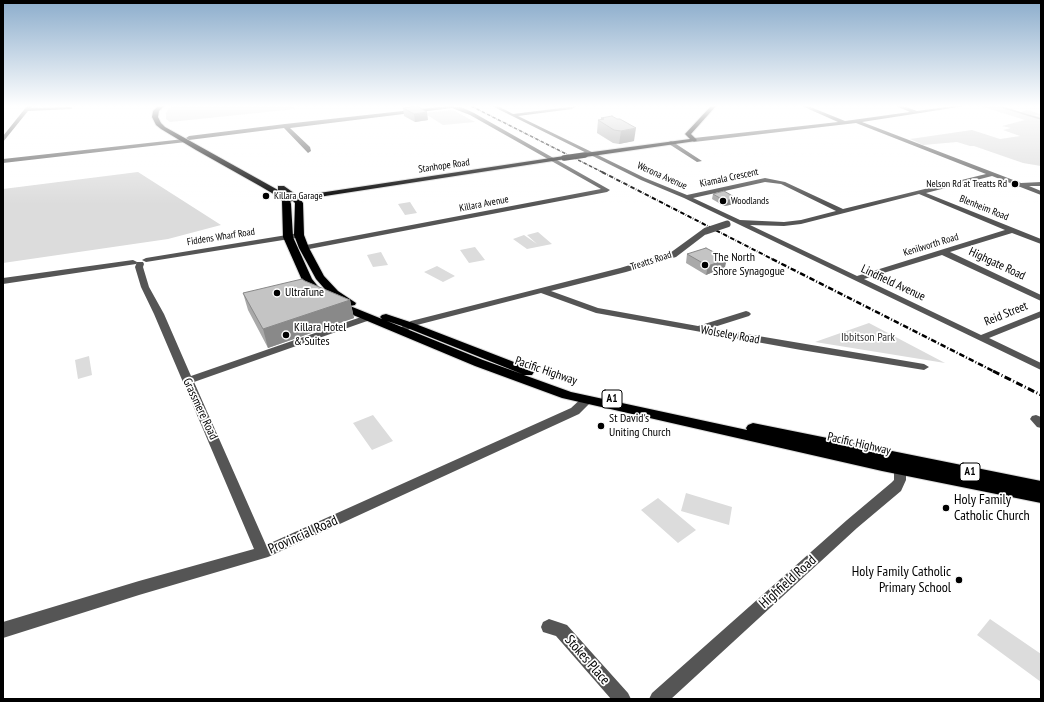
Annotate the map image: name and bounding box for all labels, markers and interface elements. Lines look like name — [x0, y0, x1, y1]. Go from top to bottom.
street label: Stanhope Road — [418, 156, 470, 176]
street label: Werona Avenue — [635, 160, 689, 192]
street label: Kiamala Crescent — [699, 166, 759, 190]
place label: Nelson Rd at Treatts Rd — [926, 178, 1007, 190]
marker: Nelson Rd at Treatts Rd — [1010, 179, 1020, 189]
place label: Killara Garage — [274, 190, 323, 202]
marker: Killara Garage — [261, 191, 271, 201]
street label: Killara Avenue — [458, 193, 510, 215]
street label: Blenheim Road — [958, 193, 1010, 223]
place label: Woodlands — [731, 195, 769, 207]
marker: Woodlands — [718, 196, 728, 206]
street label: Fiddens Wharf Road — [186, 226, 256, 248]
street label: Kenilworth Road — [902, 231, 960, 259]
street label: Highgate Road — [966, 245, 1028, 283]
street label: Treatts Road — [629, 249, 673, 273]
place label: The North Shore Synagogue — [713, 251, 785, 279]
marker: The North Shore Synagogue — [700, 260, 710, 270]
street label: Lindfield Avenue — [859, 262, 927, 304]
place label: UltraTune — [285, 286, 324, 300]
marker: UltraTune — [272, 288, 282, 298]
street label: Reid Street — [982, 299, 1030, 329]
place label: Killara Hotel & Suites — [294, 321, 346, 349]
street label: Wolseley Road — [699, 323, 761, 347]
marker: Killara Hotel & Suites — [281, 330, 291, 340]
park label: Ibbitson Park — [841, 331, 895, 345]
street label: Pacific Highway — [513, 354, 579, 388]
street label: Grassmere Road — [180, 376, 220, 442]
road number: A1 — [602, 390, 622, 408]
place label: St David's Uniting Church — [609, 412, 671, 440]
marker: St David's Uniting Church — [596, 421, 606, 431]
street label: Pacific Highway — [826, 430, 892, 458]
road number: A1 — [960, 463, 980, 481]
place label: Holy Family Catholic Church — [954, 492, 1030, 524]
marker: Holy Family Catholic Church — [941, 503, 951, 513]
street label: Provincial Road — [266, 512, 340, 558]
street label: Highfield Road — [756, 552, 820, 612]
place label: Holy Family Catholic Primary School — [852, 564, 951, 596]
marker: Holy Family Catholic Primary School — [954, 575, 964, 585]
street label: Stokes Place — [561, 632, 613, 688]

